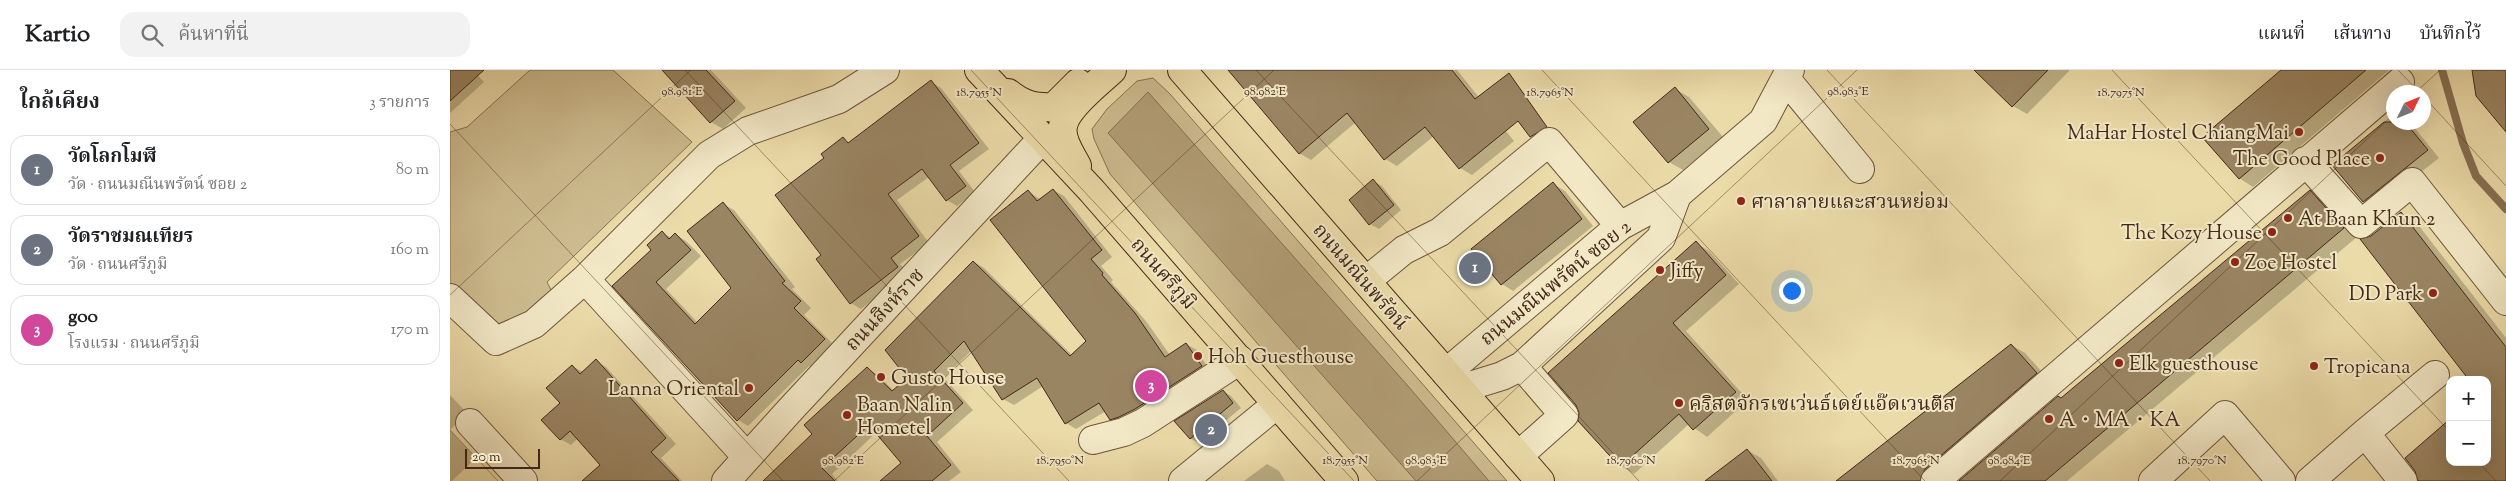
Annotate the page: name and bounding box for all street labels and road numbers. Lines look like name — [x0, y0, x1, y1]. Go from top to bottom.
street label: ถนนมณีนพรัตน์ ซอย 2 — [1475, 214, 1638, 354]
street label: ถนนมณีนพรัตน์ — [1304, 218, 1414, 338]
street label: ถนนศรีภูมิ — [1122, 232, 1202, 317]
street label: ถนนสิงห์ราช — [839, 262, 932, 359]

